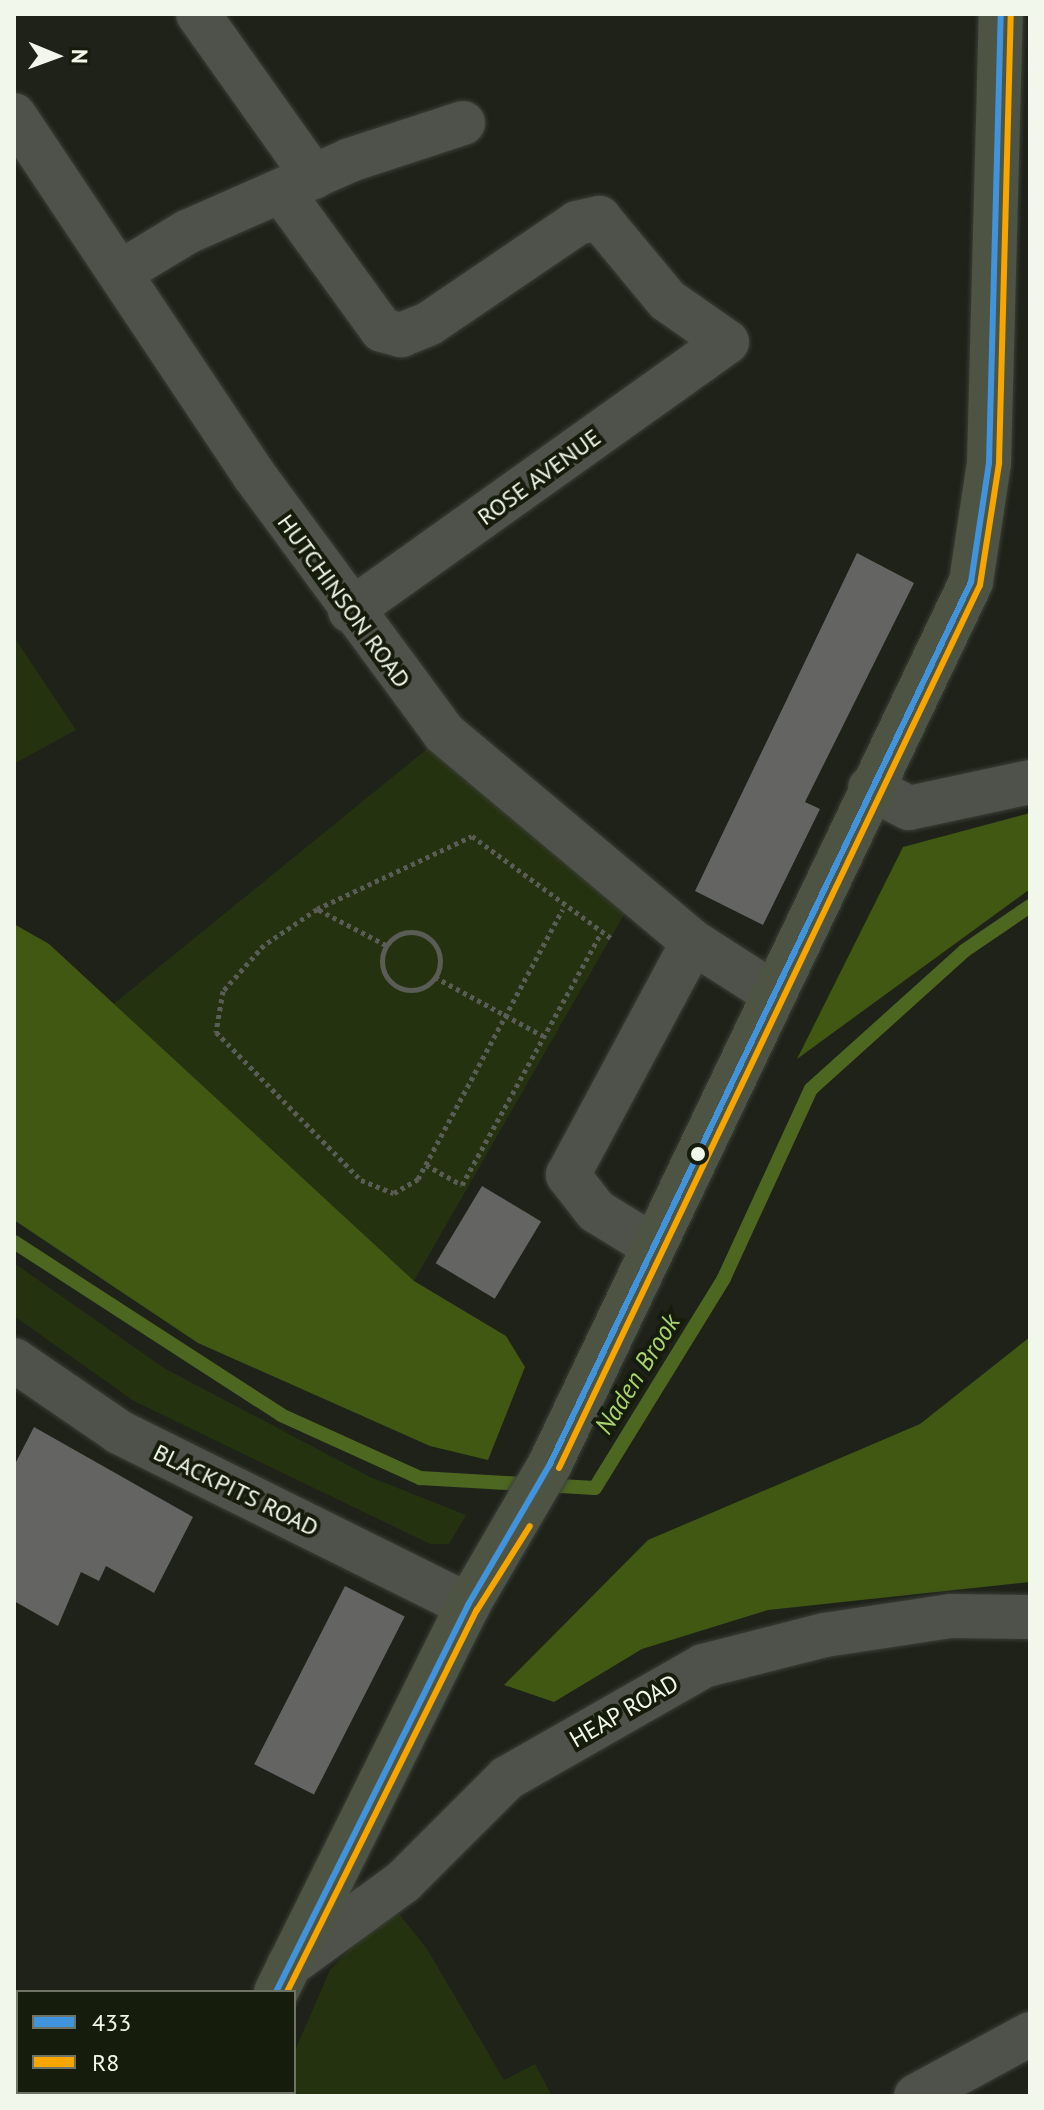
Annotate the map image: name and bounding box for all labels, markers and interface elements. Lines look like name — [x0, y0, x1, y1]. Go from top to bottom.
north arrow — [16, 16, 96, 96]
text: N — [66, 49, 94, 64]
street label: ROSE AVENUE — [472, 423, 606, 531]
street label: HUTCHINSON ROAD — [271, 509, 417, 693]
unlabelled marker — [690, 1146, 706, 1162]
water label: Naden Brook — [588, 1308, 686, 1440]
street label: BLACKPITS ROAD — [149, 1438, 323, 1542]
street label: HEAP ROAD — [564, 1668, 684, 1754]
legend — [16, 1990, 296, 2094]
text: 433 — [92, 2007, 131, 2038]
text: R8 — [92, 2047, 119, 2078]

